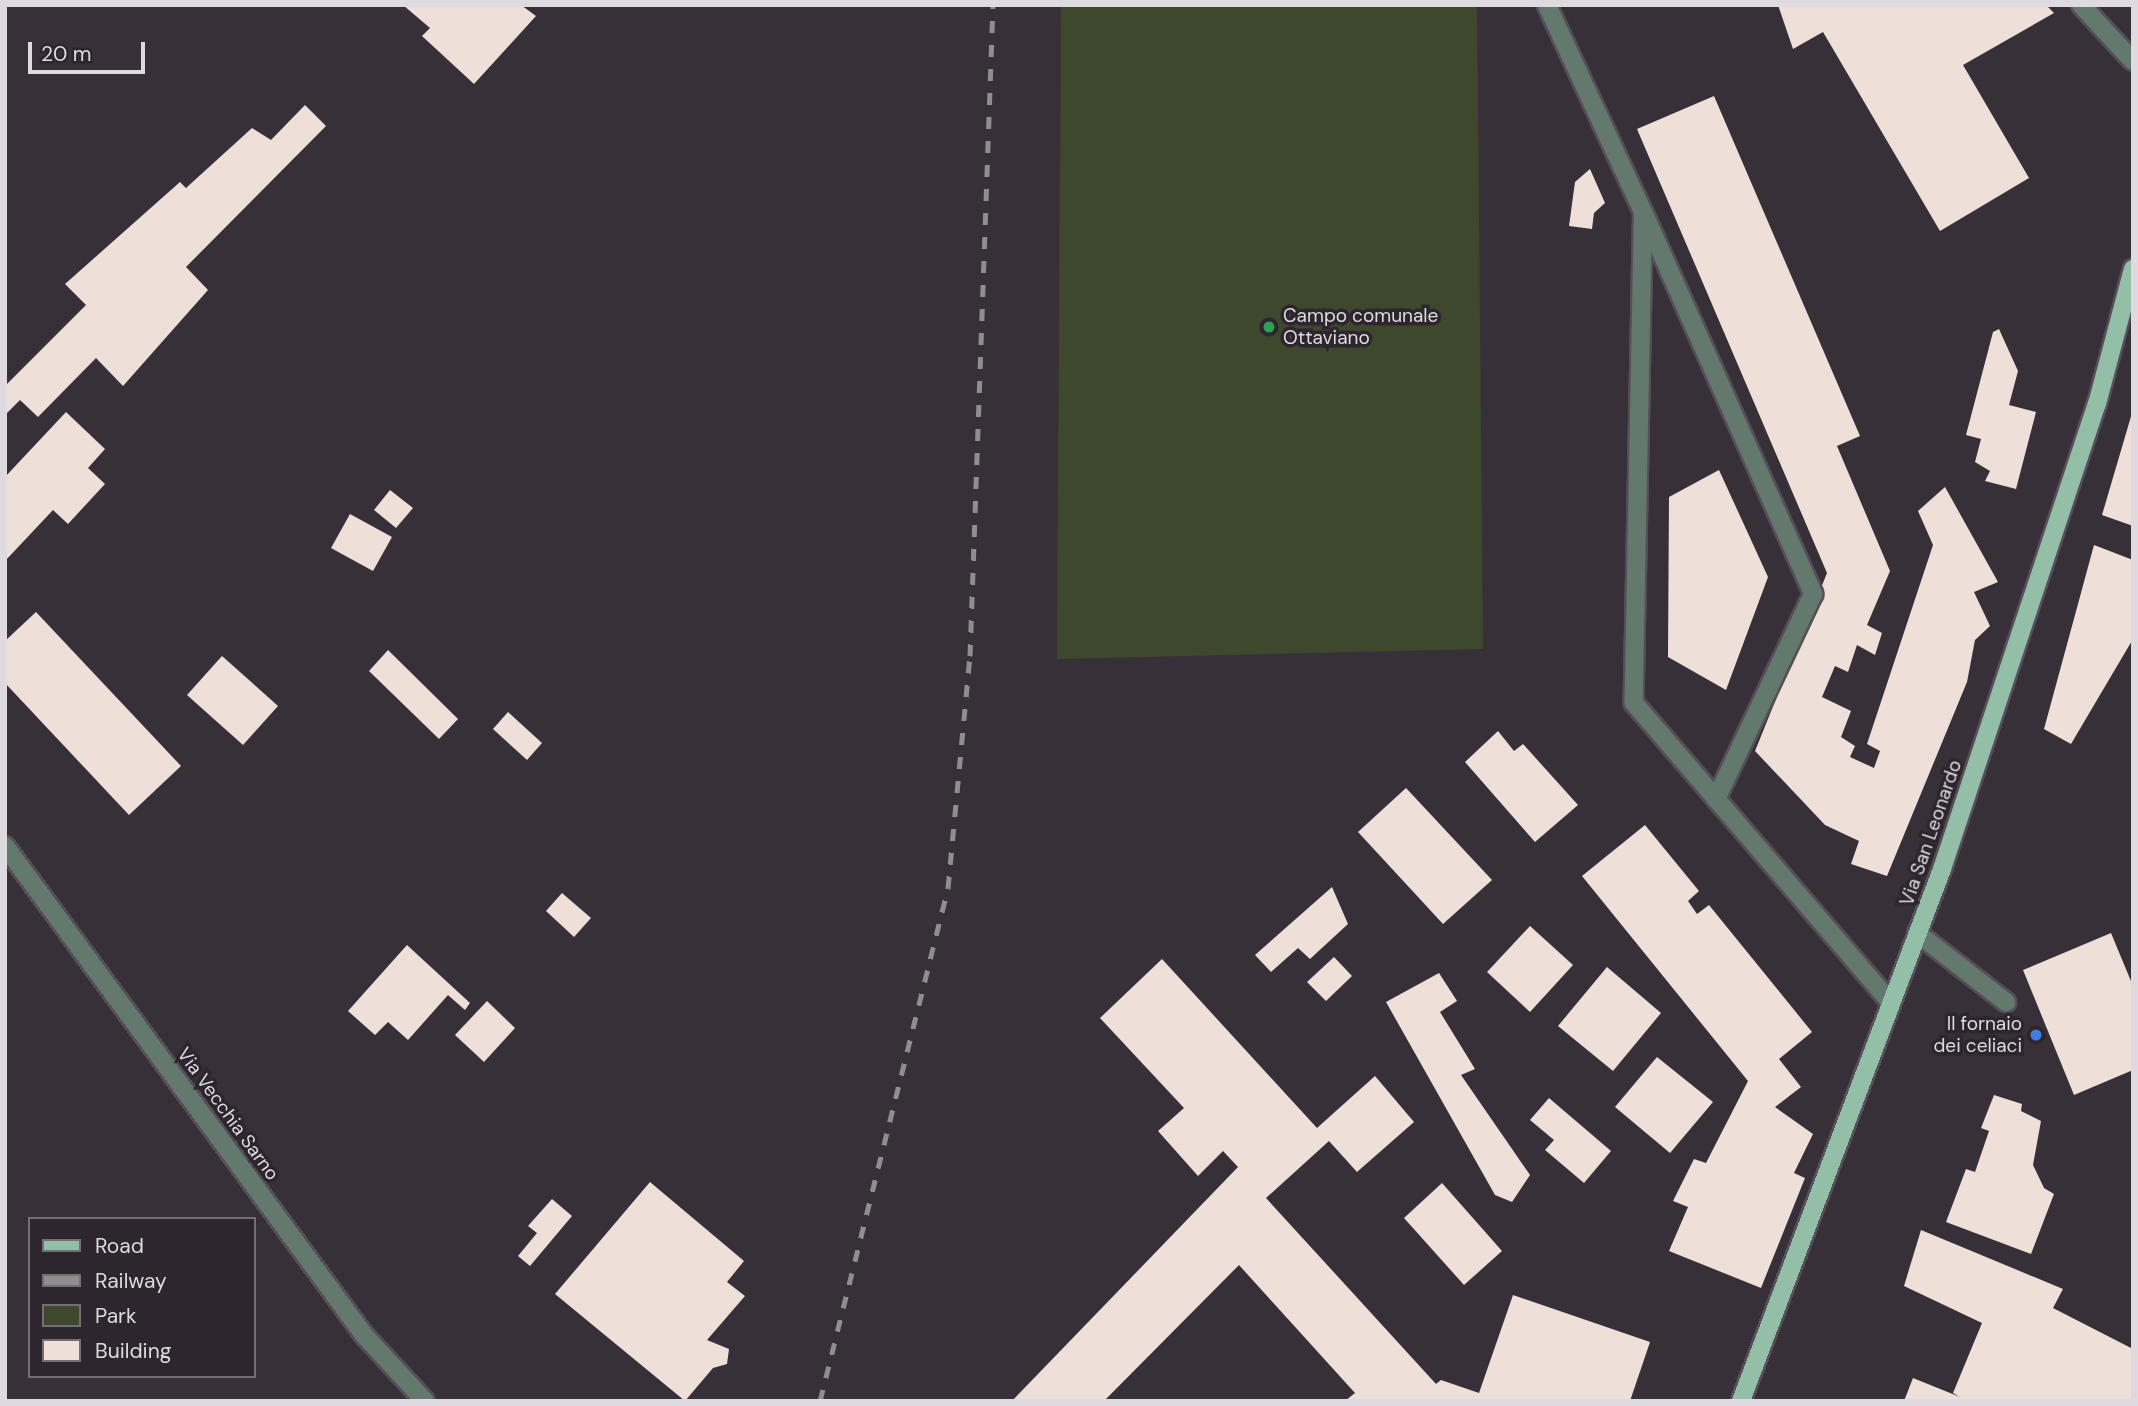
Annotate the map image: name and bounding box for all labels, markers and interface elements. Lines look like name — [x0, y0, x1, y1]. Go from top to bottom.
scale bar — [32, 28, 149, 72]
text: 20 m — [41, 40, 92, 68]
place label: Campo comunale Ottaviano — [1283, 305, 1438, 349]
marker: Campo comunale Ottaviano — [1261, 319, 1277, 335]
street label: Via San Leonardo — [1895, 757, 1967, 909]
place label: Il fornaio dei celiaci — [1933, 1013, 2022, 1057]
marker: Il fornaio dei celiaci — [2028, 1027, 2044, 1043]
street label: Via Vecchia Sarno — [172, 1043, 284, 1185]
legend — [28, 1217, 256, 1378]
text: Road — [95, 1232, 144, 1260]
text: Railway — [95, 1267, 167, 1295]
text: Park — [95, 1302, 136, 1330]
text: Building — [95, 1337, 171, 1365]

